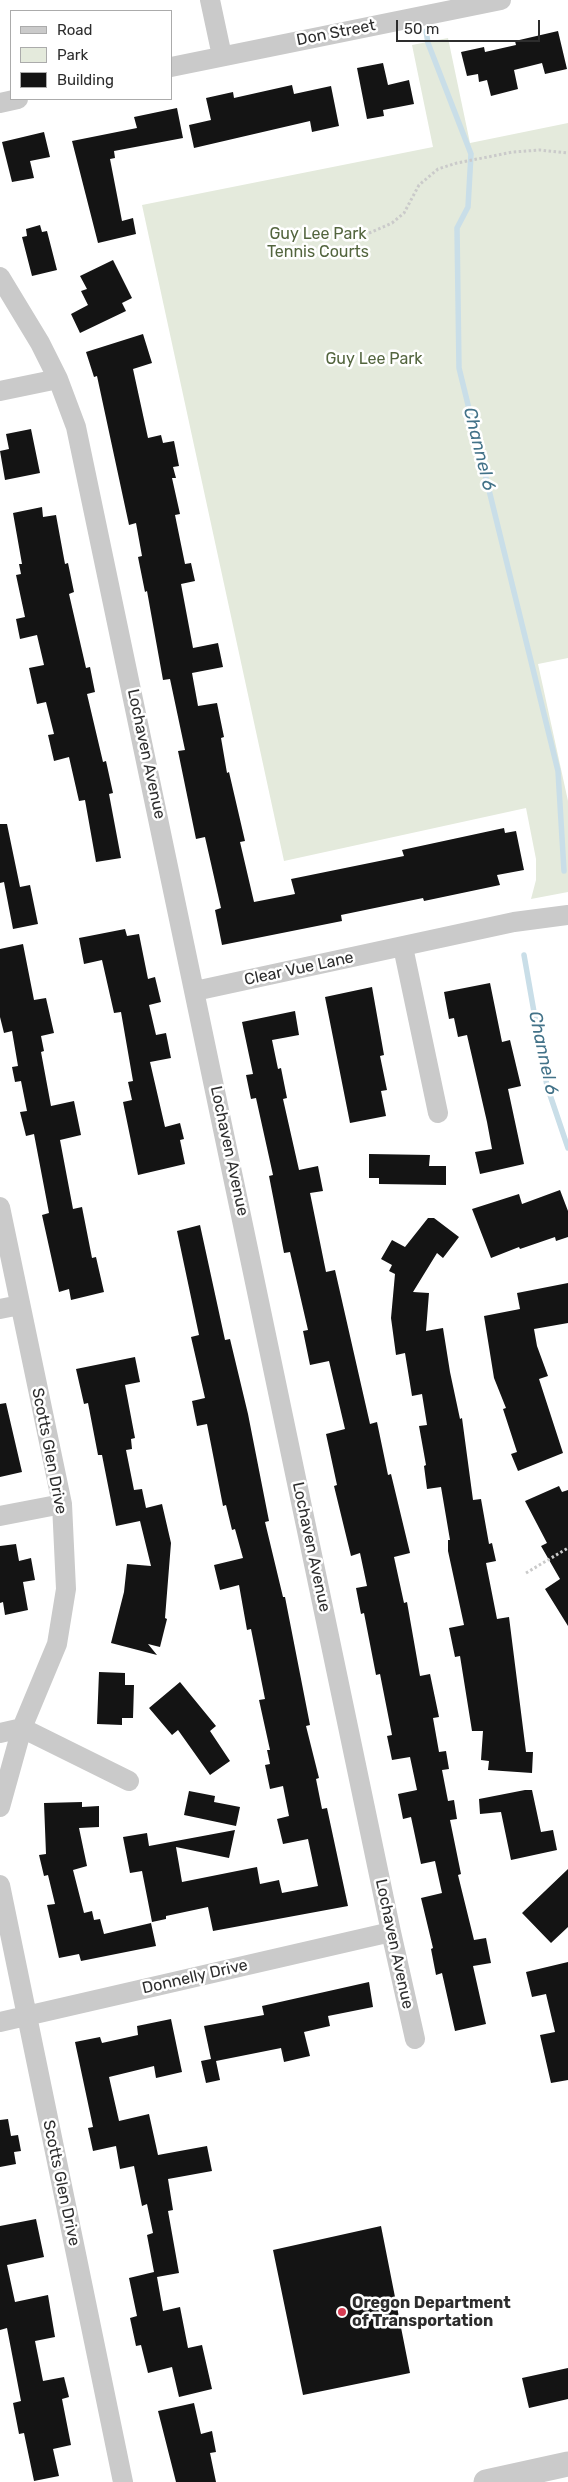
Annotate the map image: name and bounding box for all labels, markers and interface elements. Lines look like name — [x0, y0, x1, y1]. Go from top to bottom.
legend — [10, 10, 172, 100]
scale bar — [398, 10, 542, 42]
street label: Don Street — [295, 16, 377, 50]
text: 50 m — [404, 20, 439, 38]
text: Road — [57, 21, 93, 39]
text: Park — [57, 46, 88, 64]
text: Building — [57, 71, 114, 89]
park label: Guy Lee Park Tennis Courts — [267, 224, 369, 262]
park label: Guy Lee Park — [325, 349, 423, 369]
water label: Channel 6 — [458, 405, 500, 493]
street label: Lochaven Avenue — [123, 687, 169, 821]
street label: Clear Vue Lane — [243, 948, 355, 990]
water label: Channel 6 — [524, 1009, 562, 1097]
street label: Lochaven Avenue — [206, 1084, 252, 1218]
street label: Scotts Glen Drive — [27, 1386, 71, 1516]
street label: Lochaven Avenue — [288, 1480, 334, 1614]
street label: Lochaven Avenue — [371, 1877, 417, 2011]
street label: Donnelly Drive — [140, 1956, 250, 1998]
street label: Scotts Glen Drive — [38, 2118, 84, 2248]
place label: Oregon Department of Transportation — [352, 2293, 511, 2331]
marker: Oregon Department of Transportation — [336, 2306, 348, 2318]

